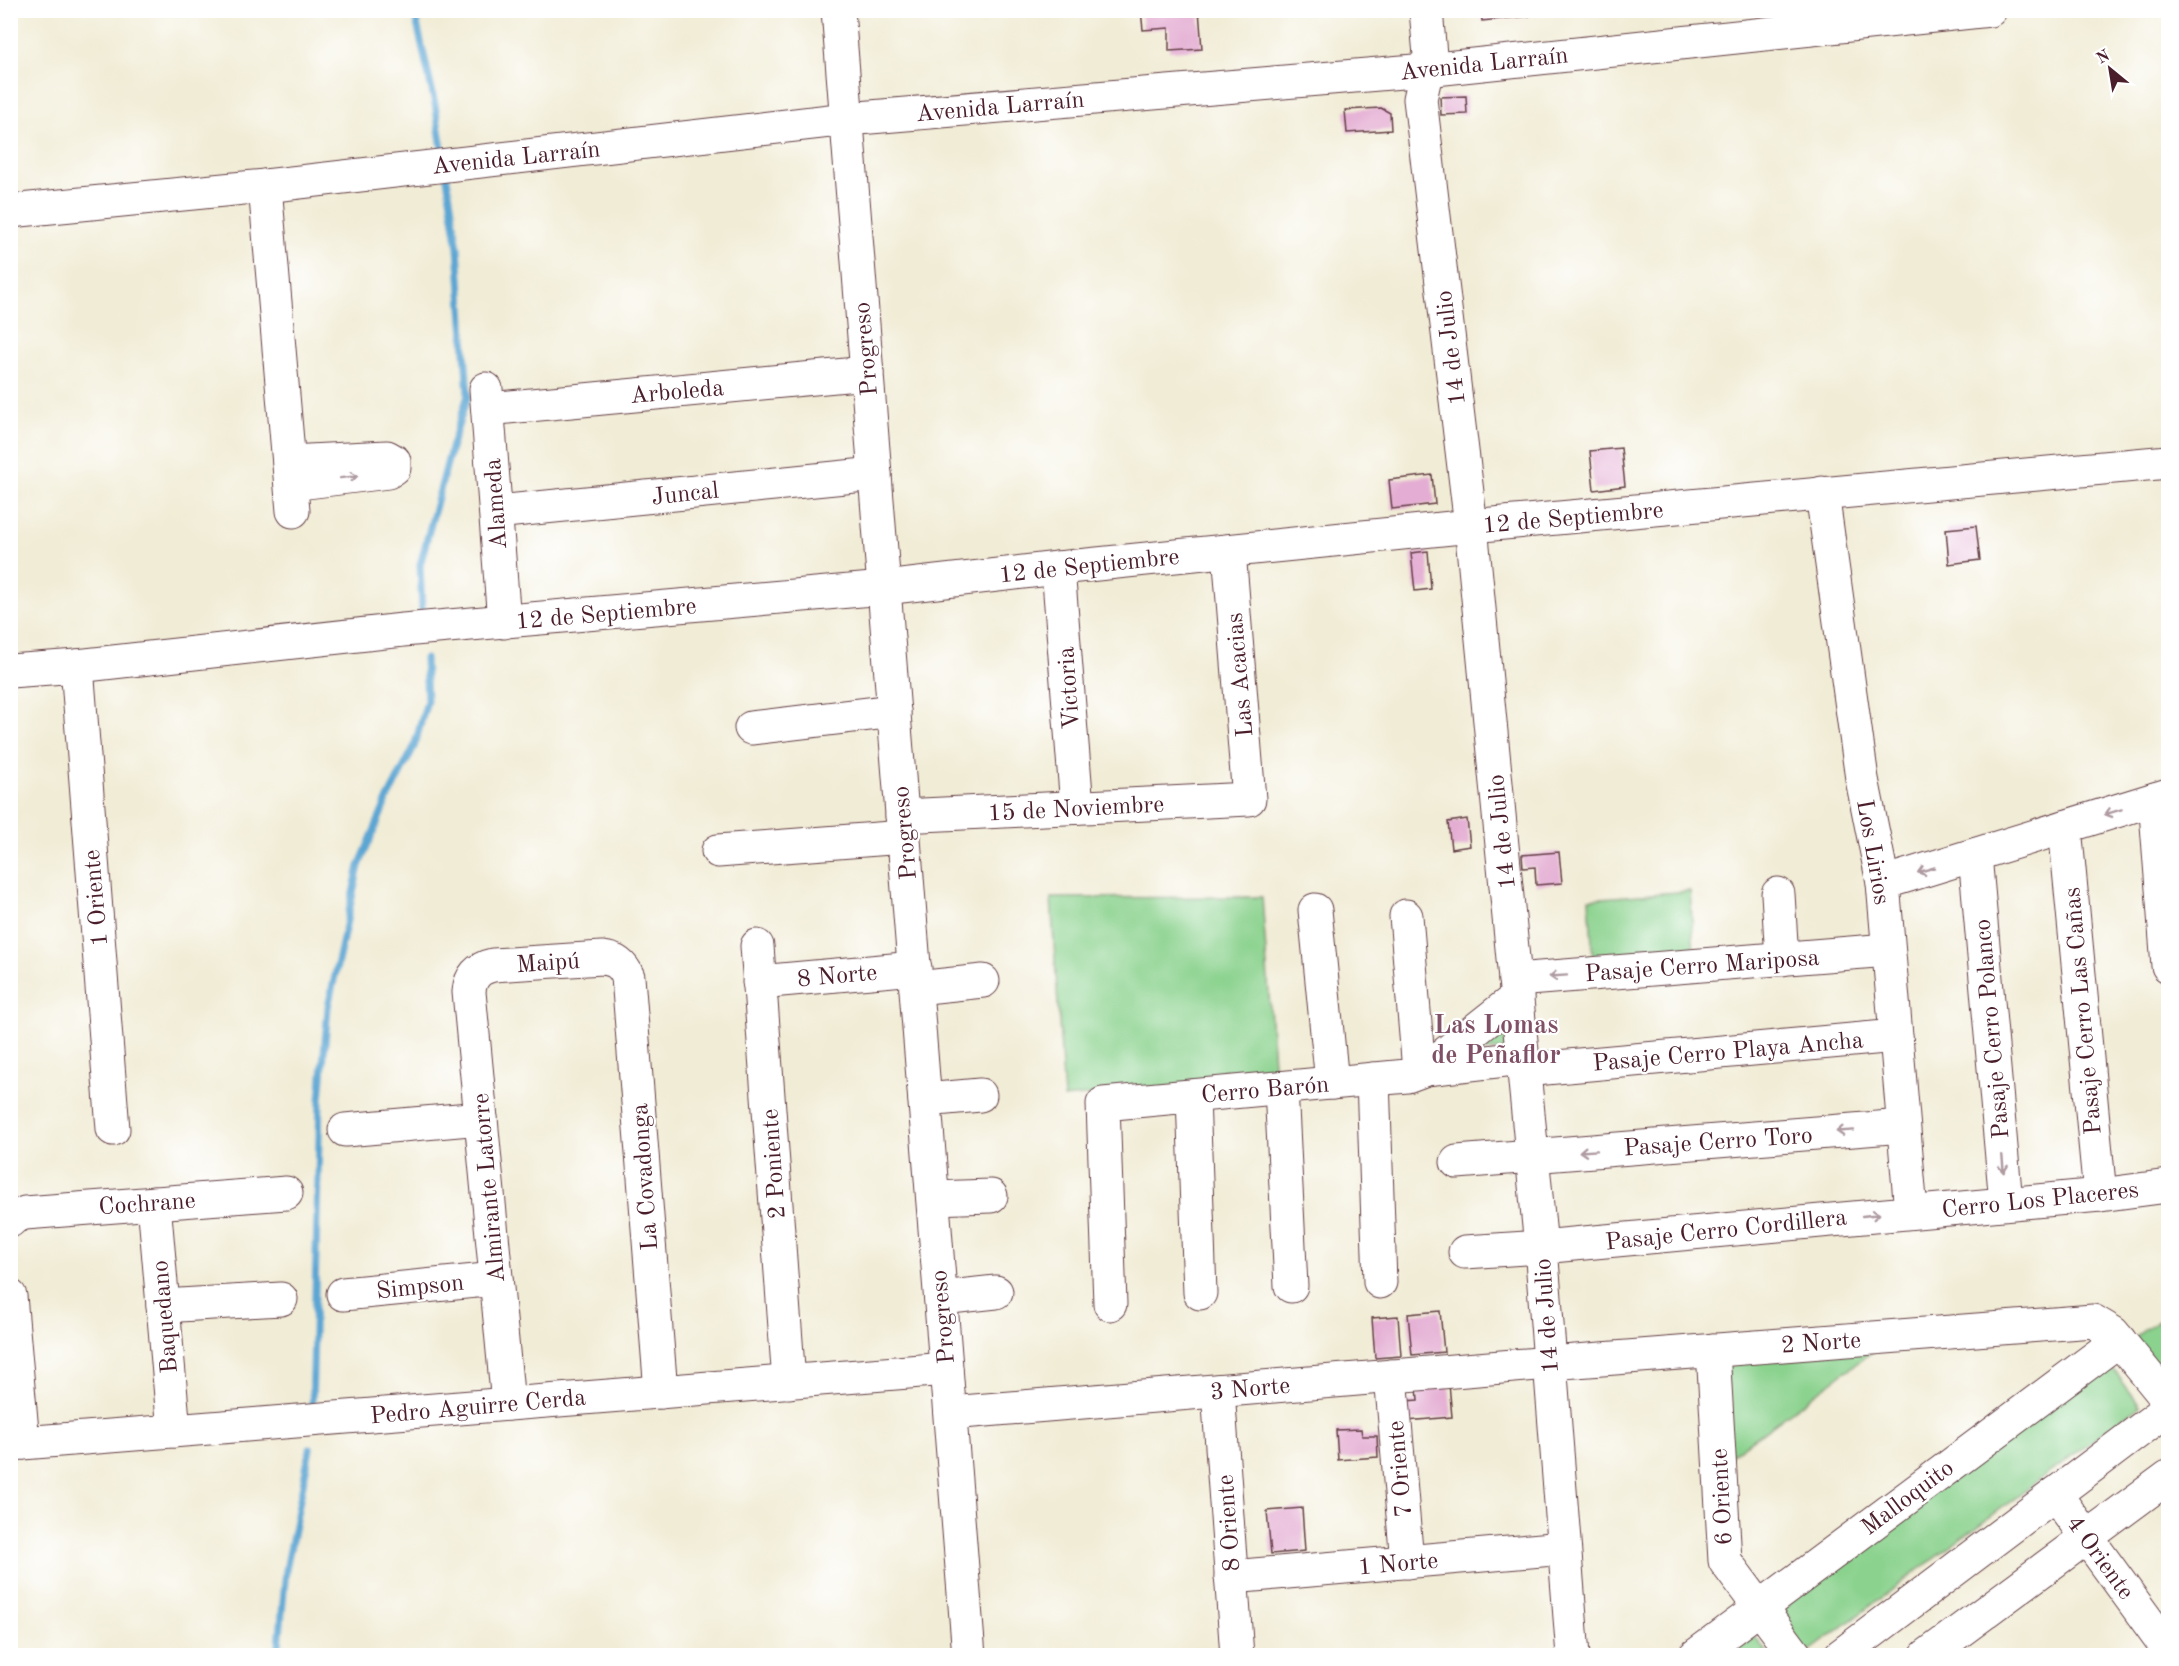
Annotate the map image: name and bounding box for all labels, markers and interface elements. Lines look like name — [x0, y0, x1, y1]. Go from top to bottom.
north arrow — [2080, 39, 2140, 99]
street label: Avenida Larraín — [1399, 44, 1569, 86]
text: N — [2094, 47, 2113, 68]
street label: Avenida Larraín — [915, 89, 1085, 127]
street label: Avenida Larraín — [431, 138, 601, 180]
street label: 14 de Julio — [1433, 289, 1471, 407]
street label: Progreso — [851, 301, 883, 397]
street label: Arboleda — [629, 377, 725, 409]
street label: Alameda — [482, 457, 512, 550]
one-way arrow — [338, 471, 358, 482]
street label: Juncal — [650, 480, 720, 510]
street label: 12 de Septiembre — [1482, 499, 1665, 539]
street label: 12 de Septiembre — [998, 546, 1181, 588]
street label: 12 de Septiembre — [515, 595, 698, 635]
street label: Las Acacias — [1224, 612, 1258, 738]
street label: Victoria — [1055, 646, 1085, 730]
street label: 14 de Julio — [1485, 773, 1521, 890]
street label: Progreso — [890, 785, 922, 881]
street label: 15 de Noviembre — [987, 793, 1165, 827]
street label: Los Lirios — [1851, 798, 1893, 907]
one-way arrow — [2104, 807, 2123, 818]
street label: 1 Oriente — [81, 848, 113, 947]
one-way arrow — [1917, 865, 1936, 876]
street label: Pasaje Cerro Las Cañas — [2061, 886, 2107, 1136]
street label: Pasaje Cerro Polanco — [1971, 918, 2015, 1140]
street label: Pasaje Cerro Mariposa — [1584, 947, 1820, 987]
street label: Maipú — [516, 950, 581, 978]
street label: 8 Norte — [796, 962, 878, 992]
one-way arrow — [1548, 971, 1568, 982]
district label: Las Lomas de Peñaflor — [1431, 1013, 1561, 1069]
street label: Pasaje Cerro Playa Ancha — [1592, 1029, 1865, 1077]
street label: Cerro Barón — [1200, 1073, 1330, 1109]
street label: Almirante Latorre — [470, 1092, 510, 1284]
street label: La Covadonga — [629, 1102, 663, 1251]
street label: 2 Poniente — [759, 1108, 791, 1220]
street label: Pasaje Cerro Toro — [1623, 1124, 1813, 1162]
one-way arrow — [1836, 1126, 1856, 1137]
one-way arrow — [1578, 1146, 1598, 1157]
one-way arrow — [1998, 1154, 2009, 1173]
street label: Cerro Los Placeres — [1940, 1179, 2140, 1223]
street label: Cochrane — [98, 1190, 196, 1220]
street label: Pasaje Cerro Cordillera — [1604, 1206, 1848, 1256]
one-way arrow — [1861, 1209, 1881, 1220]
street label: 14 de Julio — [1532, 1257, 1564, 1374]
street label: Baquedano — [149, 1259, 183, 1374]
street label: Progreso — [928, 1269, 960, 1365]
street label: Simpson — [375, 1271, 465, 1305]
street label: 2 Norte — [1780, 1329, 1862, 1359]
street label: 3 Norte — [1209, 1375, 1291, 1405]
street label: Pedro Aguirre Cerda — [369, 1387, 587, 1429]
street label: 7 Oriente — [1385, 1419, 1417, 1518]
street label: 6 Oriente — [1708, 1448, 1738, 1546]
street label: Malloquito — [1858, 1456, 1959, 1541]
street label: 8 Oriente — [1215, 1474, 1245, 1572]
street label: 4 Oriente — [2061, 1512, 2138, 1605]
street label: 1 Norte — [1357, 1550, 1439, 1580]

